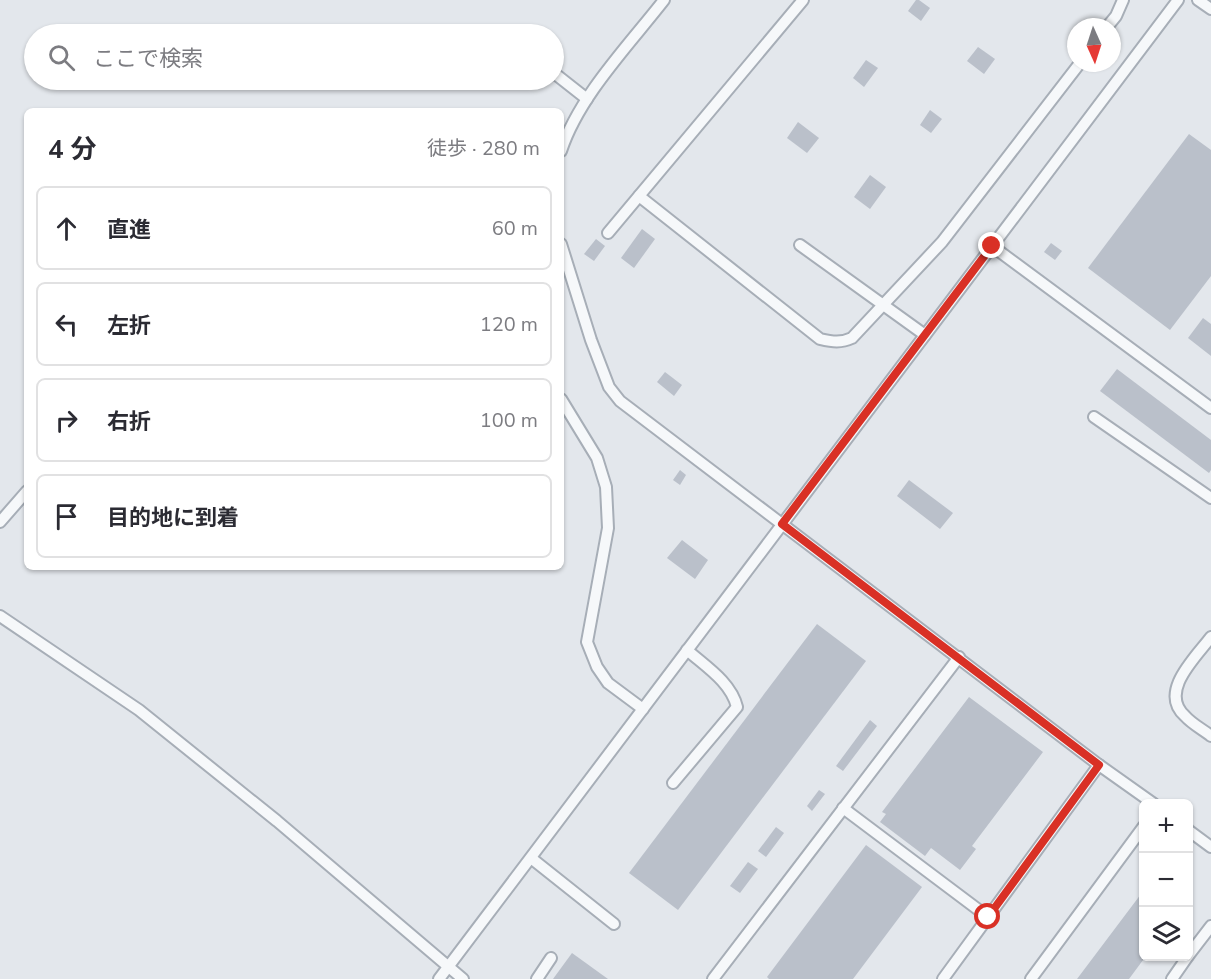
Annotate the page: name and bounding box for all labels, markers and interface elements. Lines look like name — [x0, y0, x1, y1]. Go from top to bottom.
north arrow — [1067, 18, 1121, 72]
search box — [24, 24, 564, 90]
icon: search — [45, 41, 78, 74]
text: ここで検索 — [93, 44, 203, 74]
text: 4 分 — [48, 132, 97, 167]
text: 徒歩 · 280 m — [427, 135, 540, 162]
icon: ahead — [50, 212, 83, 245]
text: 直進 — [107, 215, 151, 245]
text: 60 m — [492, 215, 538, 242]
route end — [978, 232, 1004, 258]
icon: left — [50, 308, 83, 341]
text: 左折 — [107, 311, 151, 341]
text: 120 m — [480, 311, 538, 338]
icon: right — [50, 404, 83, 437]
text: 右折 — [107, 407, 151, 437]
text: 100 m — [480, 407, 538, 434]
icon: arrive — [50, 500, 83, 533]
text: 目的地に到着 — [107, 503, 239, 533]
map controls — [1139, 799, 1193, 961]
button: + — [1139, 799, 1193, 853]
button: − — [1139, 853, 1193, 907]
route start — [974, 903, 1000, 929]
button: layers — [1139, 907, 1193, 961]

